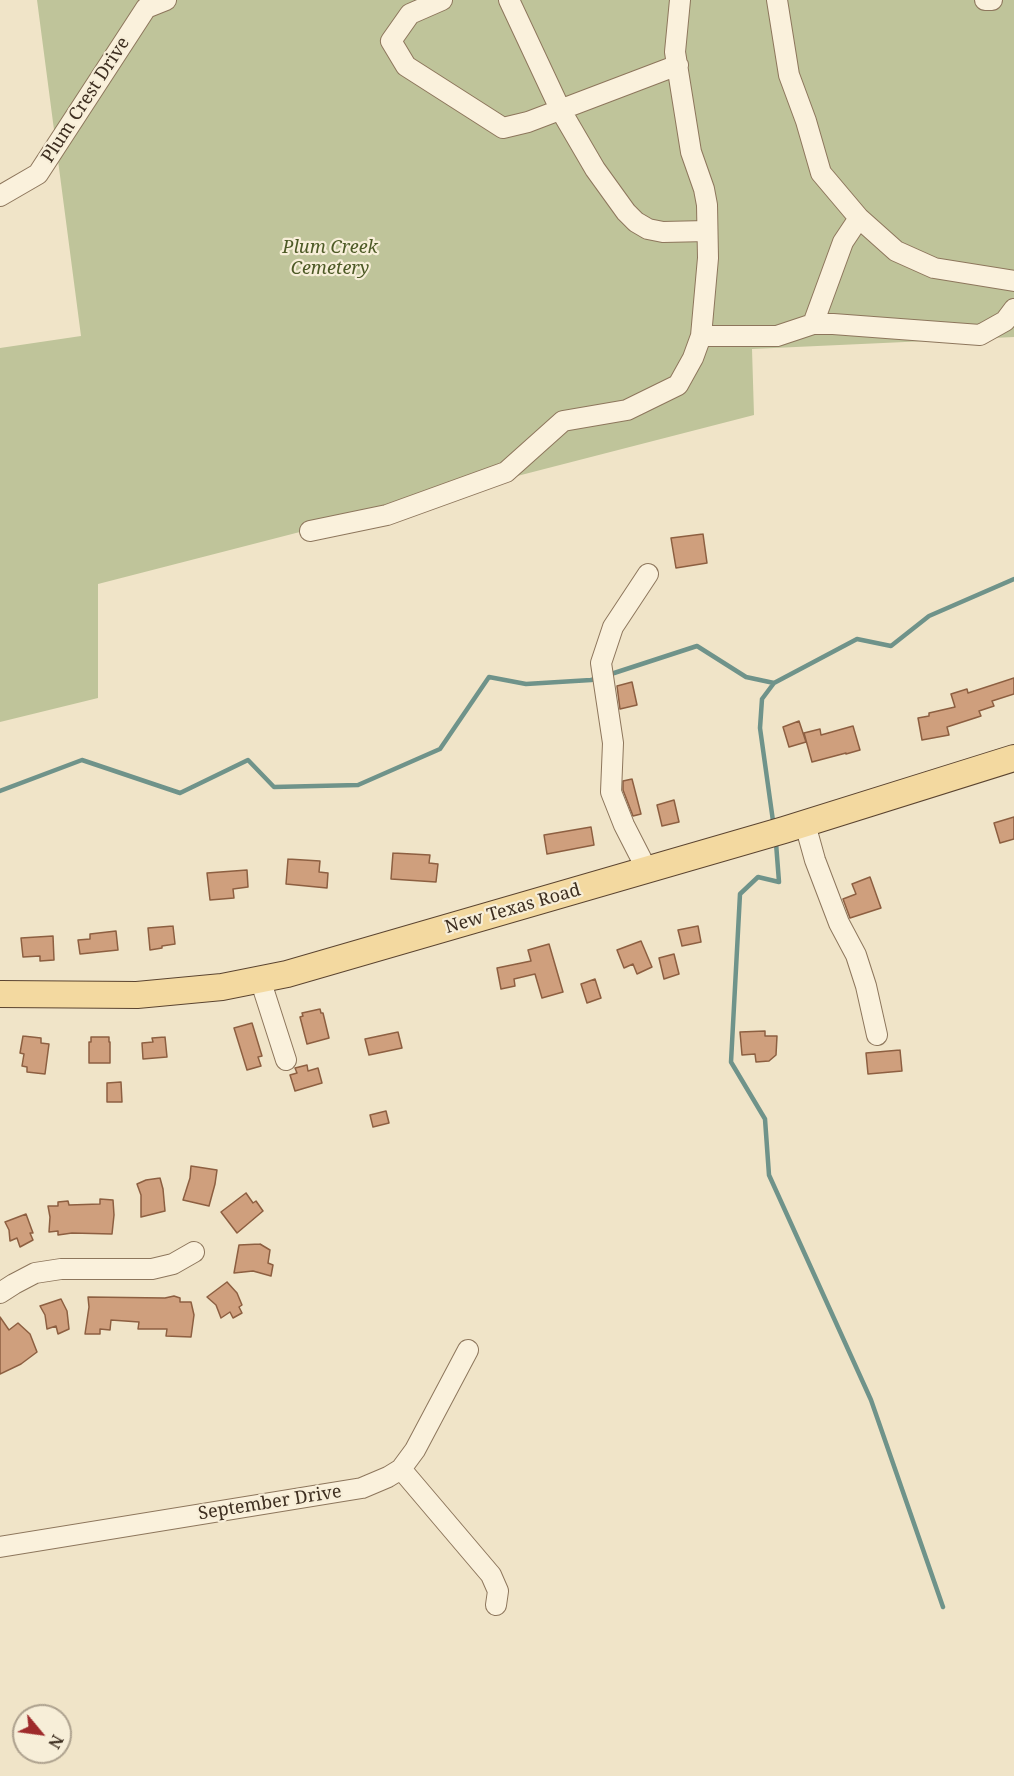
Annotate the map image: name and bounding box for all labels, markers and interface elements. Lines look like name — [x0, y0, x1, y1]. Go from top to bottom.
street label: Plum Crest Drive — [37, 33, 135, 167]
park label: Plum Creek Cemetery — [282, 237, 378, 280]
street label: New Texas Road — [443, 879, 583, 939]
street label: September Drive — [197, 1481, 343, 1525]
north arrow — [12, 1704, 72, 1764]
text: N — [43, 1731, 69, 1753]

